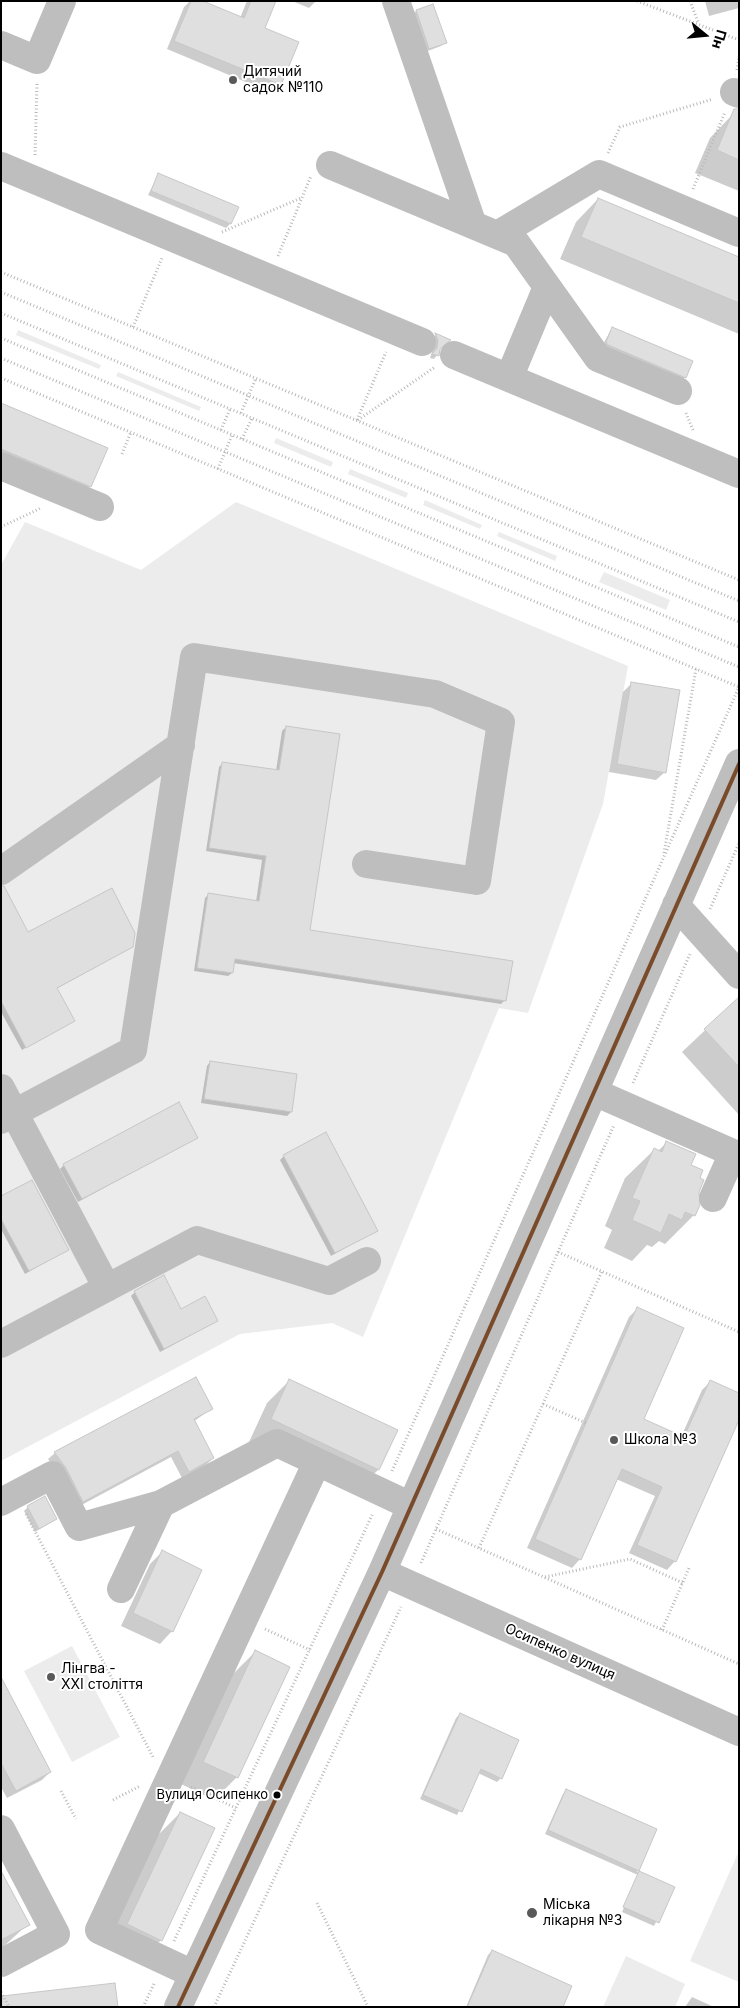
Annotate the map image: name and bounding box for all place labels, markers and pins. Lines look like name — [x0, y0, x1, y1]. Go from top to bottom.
place label: Дитячий садок №110 — [243, 64, 323, 96]
marker: Дитячий садок №110 — [227, 74, 239, 86]
place label: Школа №3 — [624, 1432, 697, 1448]
marker: Школа №3 — [608, 1434, 620, 1446]
place label: Лінгва - XXI століття — [61, 1661, 143, 1694]
marker: Лінгва - XXI століття — [45, 1671, 57, 1683]
place label: Вулиця Осипенко — [156, 1787, 268, 1803]
marker: Вулиця Осипенко — [272, 1790, 282, 1800]
place label: Міська лікарня №3 — [543, 1897, 622, 1930]
marker: Міська лікарня №3 — [525, 1906, 539, 1920]

